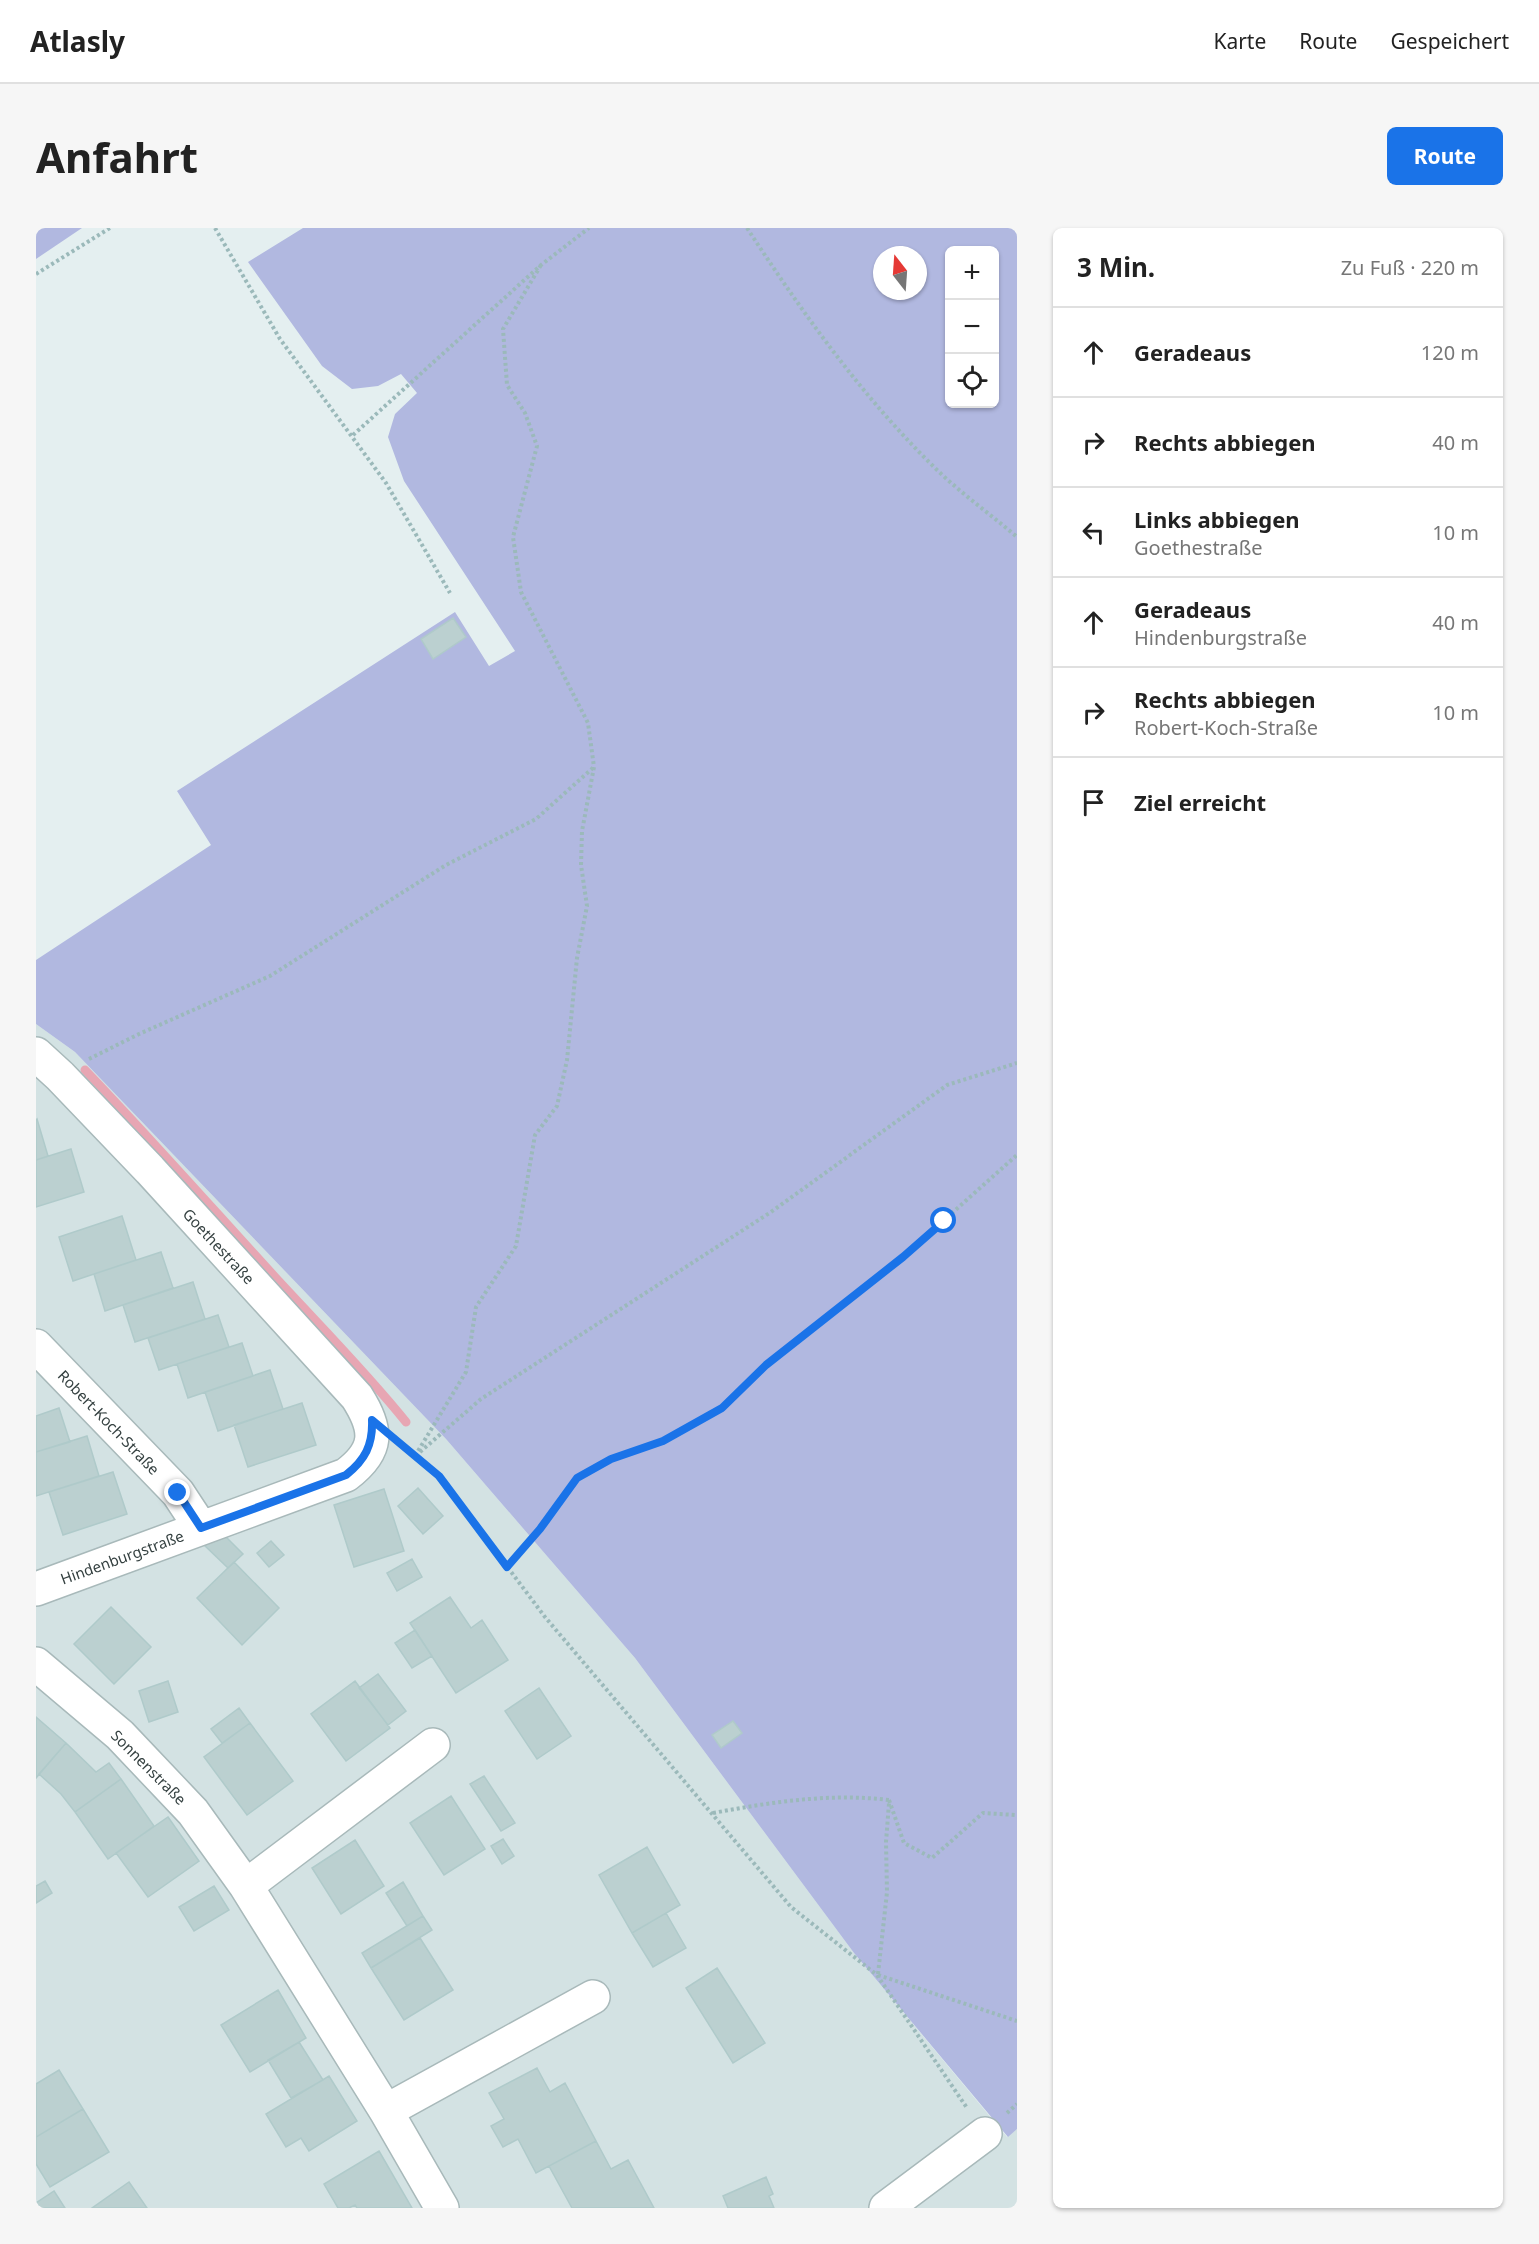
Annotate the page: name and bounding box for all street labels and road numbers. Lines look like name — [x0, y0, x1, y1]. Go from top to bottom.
street label: Goethestraße — [179, 1204, 259, 1288]
street label: Robert-Koch-Straße — [54, 1365, 164, 1479]
street label: Hindenburgstraße — [58, 1525, 186, 1589]
street label: Sonnenstraße — [107, 1725, 191, 1809]

